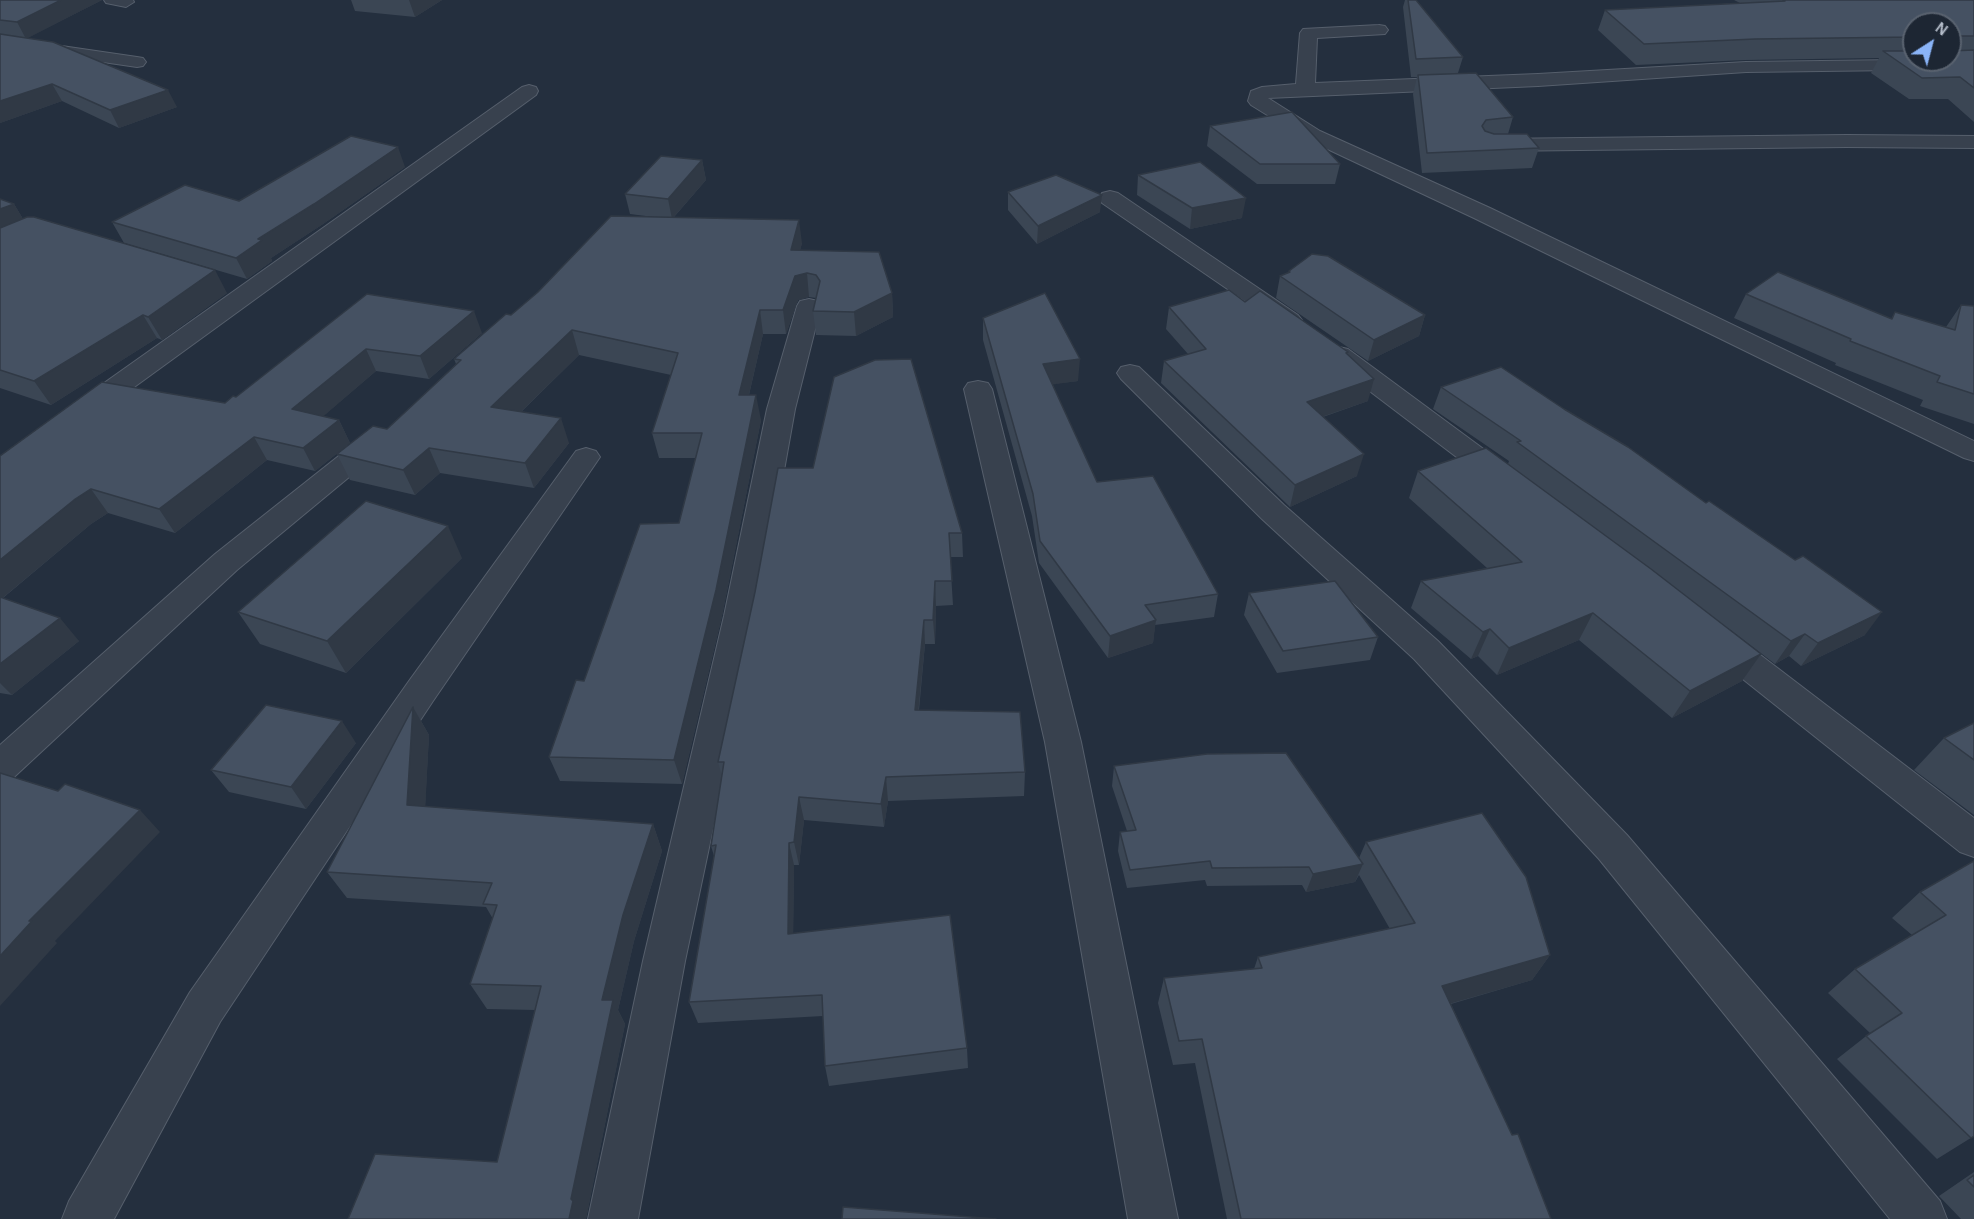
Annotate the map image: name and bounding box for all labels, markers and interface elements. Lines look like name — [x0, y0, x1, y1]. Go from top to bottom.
north arrow — [1902, 12, 1962, 72]
text: N — [1932, 19, 1951, 39]

